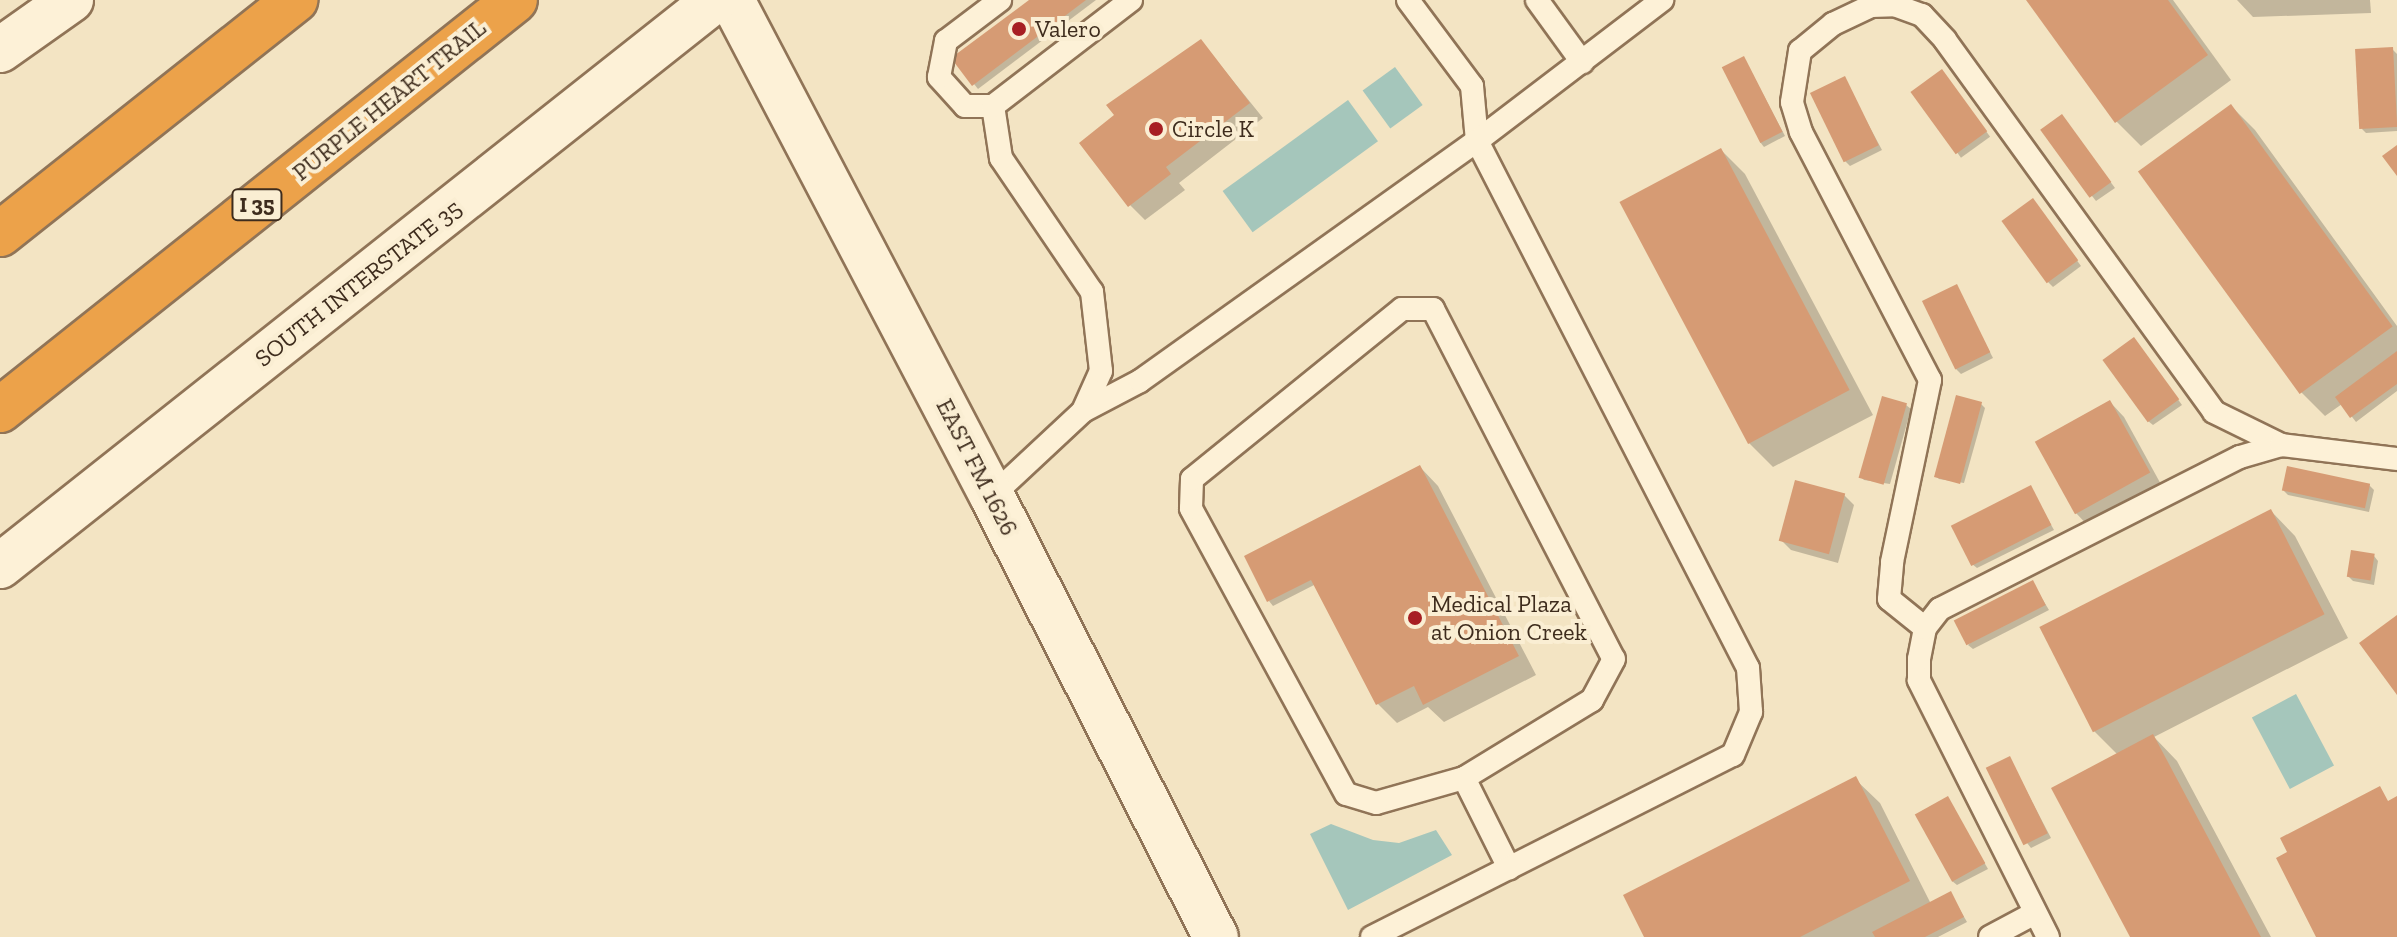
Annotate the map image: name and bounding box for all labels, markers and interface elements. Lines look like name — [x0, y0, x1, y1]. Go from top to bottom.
street label: PURPLE HEART TRAIL — [286, 13, 492, 187]
place label: Valero — [1035, 15, 1101, 43]
marker: Valero — [1010, 20, 1028, 38]
place label: Circle K — [1172, 115, 1254, 143]
marker: Circle K — [1147, 120, 1165, 138]
road number: I 35 — [231, 187, 283, 223]
street label: SOUTH INTERSTATE 35 — [249, 193, 467, 373]
street label: EAST FM 1626 — [930, 394, 1024, 540]
place label: Medical Plaza at Onion Creek — [1431, 590, 1587, 646]
marker: Medical Plaza at Onion Creek — [1406, 609, 1424, 627]

